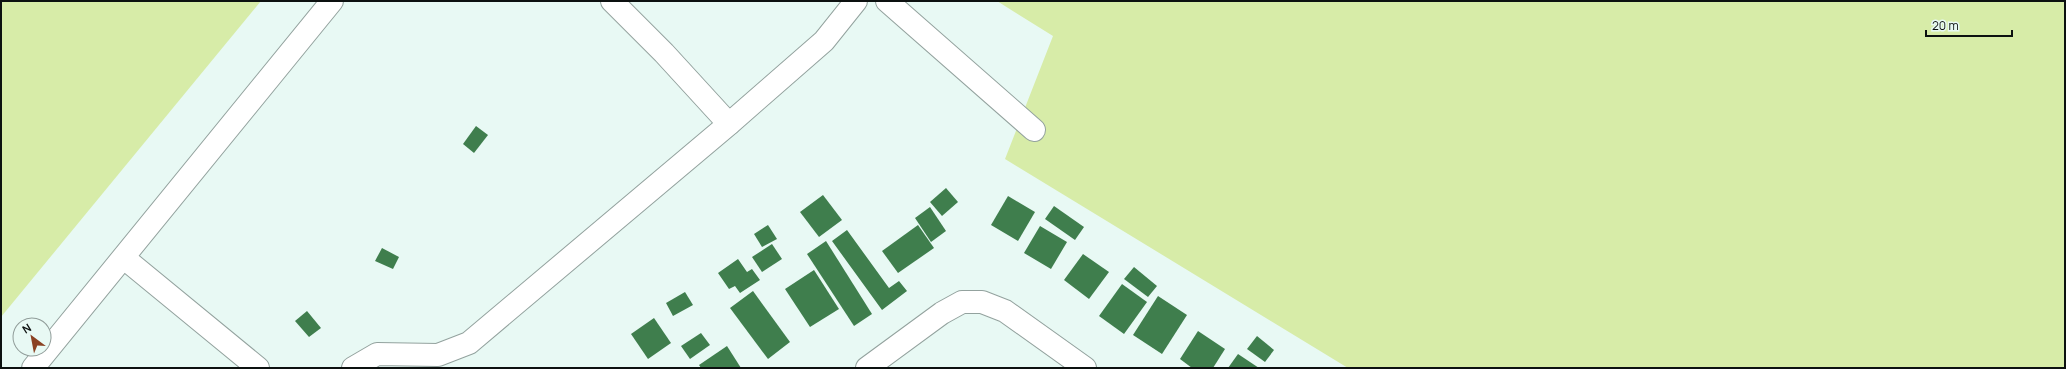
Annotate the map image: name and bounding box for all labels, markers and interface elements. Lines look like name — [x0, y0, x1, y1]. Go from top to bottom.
scale bar — [1926, 12, 2012, 38]
text: 20 m — [1932, 17, 1959, 34]
north arrow — [12, 317, 52, 357]
text: N — [19, 320, 34, 337]

